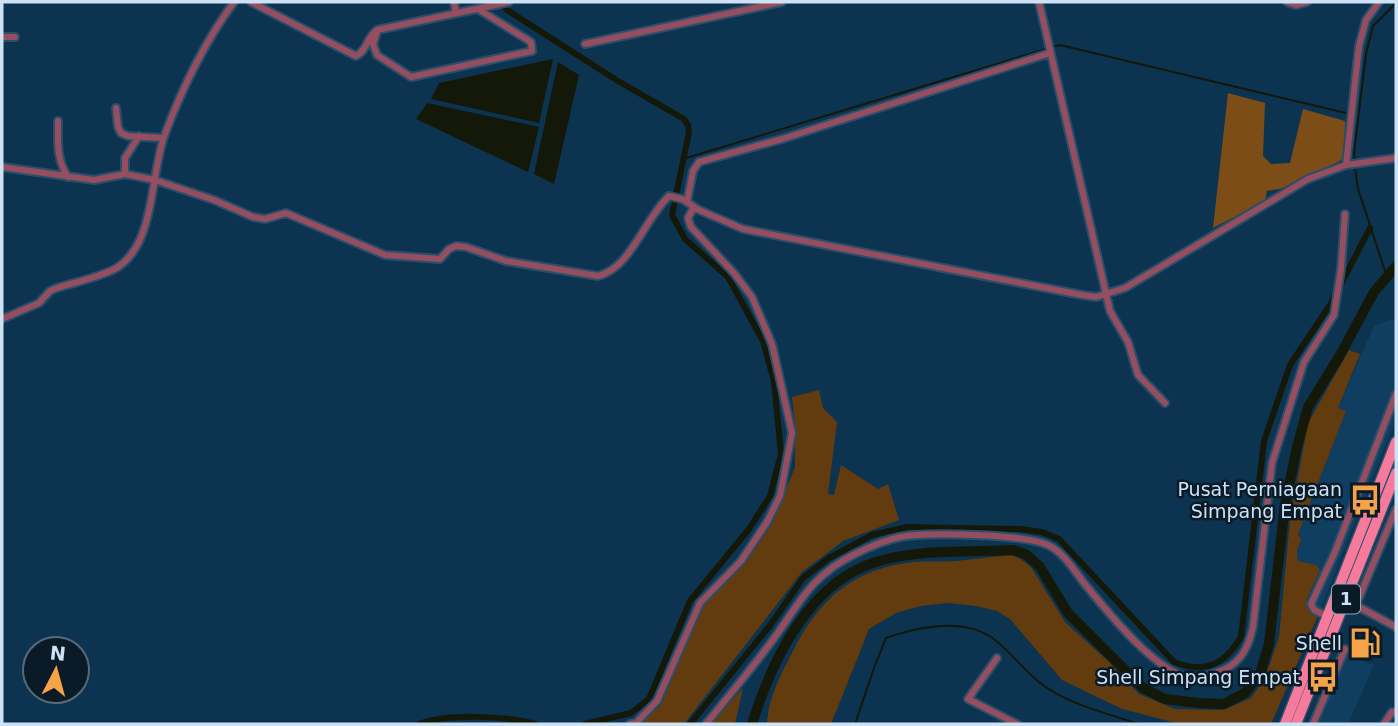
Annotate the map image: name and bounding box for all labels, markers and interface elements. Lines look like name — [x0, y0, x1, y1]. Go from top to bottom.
place label: Pusat Perniagaan Simpang Empat — [1178, 478, 1342, 522]
bus stop icon: Pusat Perniagaan Simpang Empat — [1348, 483, 1382, 517]
road number: 1 — [1332, 584, 1360, 614]
fuel station icon: Shell — [1348, 626, 1382, 660]
place label: Shell — [1296, 632, 1342, 654]
north arrow — [21, 635, 91, 705]
text: N — [49, 641, 67, 665]
bus stop icon: Shell Simpang Empat — [1306, 660, 1340, 694]
place label: Shell Simpang Empat — [1096, 666, 1300, 688]

